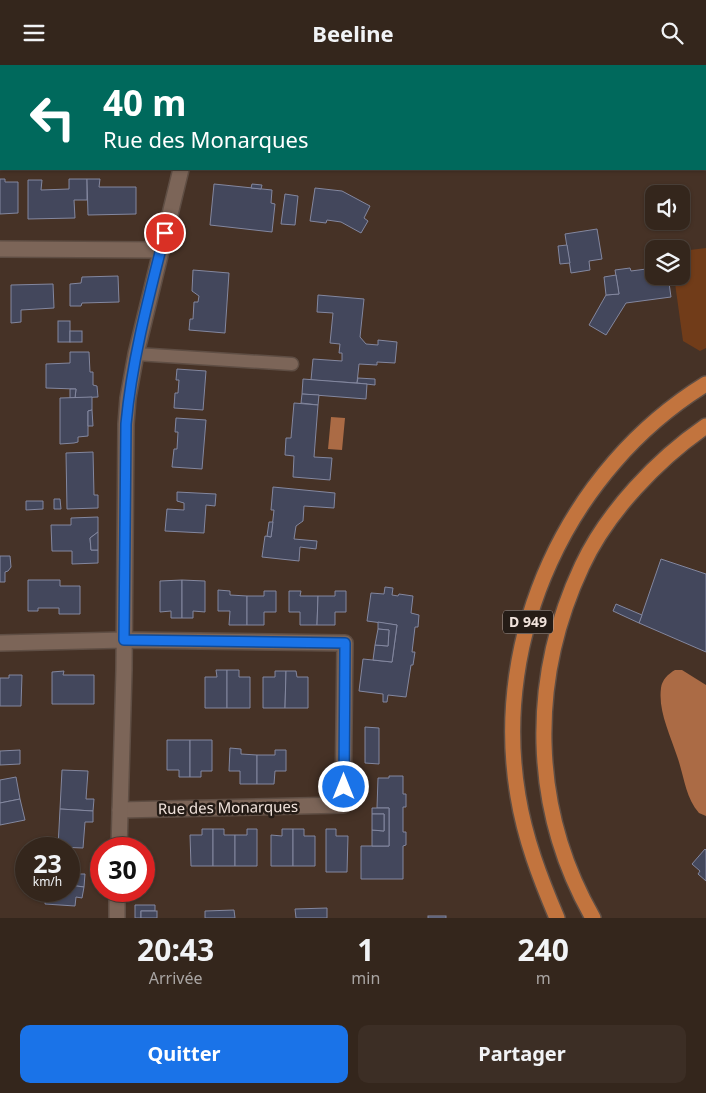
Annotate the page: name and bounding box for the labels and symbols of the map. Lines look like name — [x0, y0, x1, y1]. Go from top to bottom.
pin — [144, 212, 186, 254]
road number: D 949 — [503, 611, 553, 633]
position arrow — [317, 760, 369, 812]
street label: Rue des Monarques — [158, 796, 298, 818]
speed limit sign: 30 — [90, 837, 155, 902]

